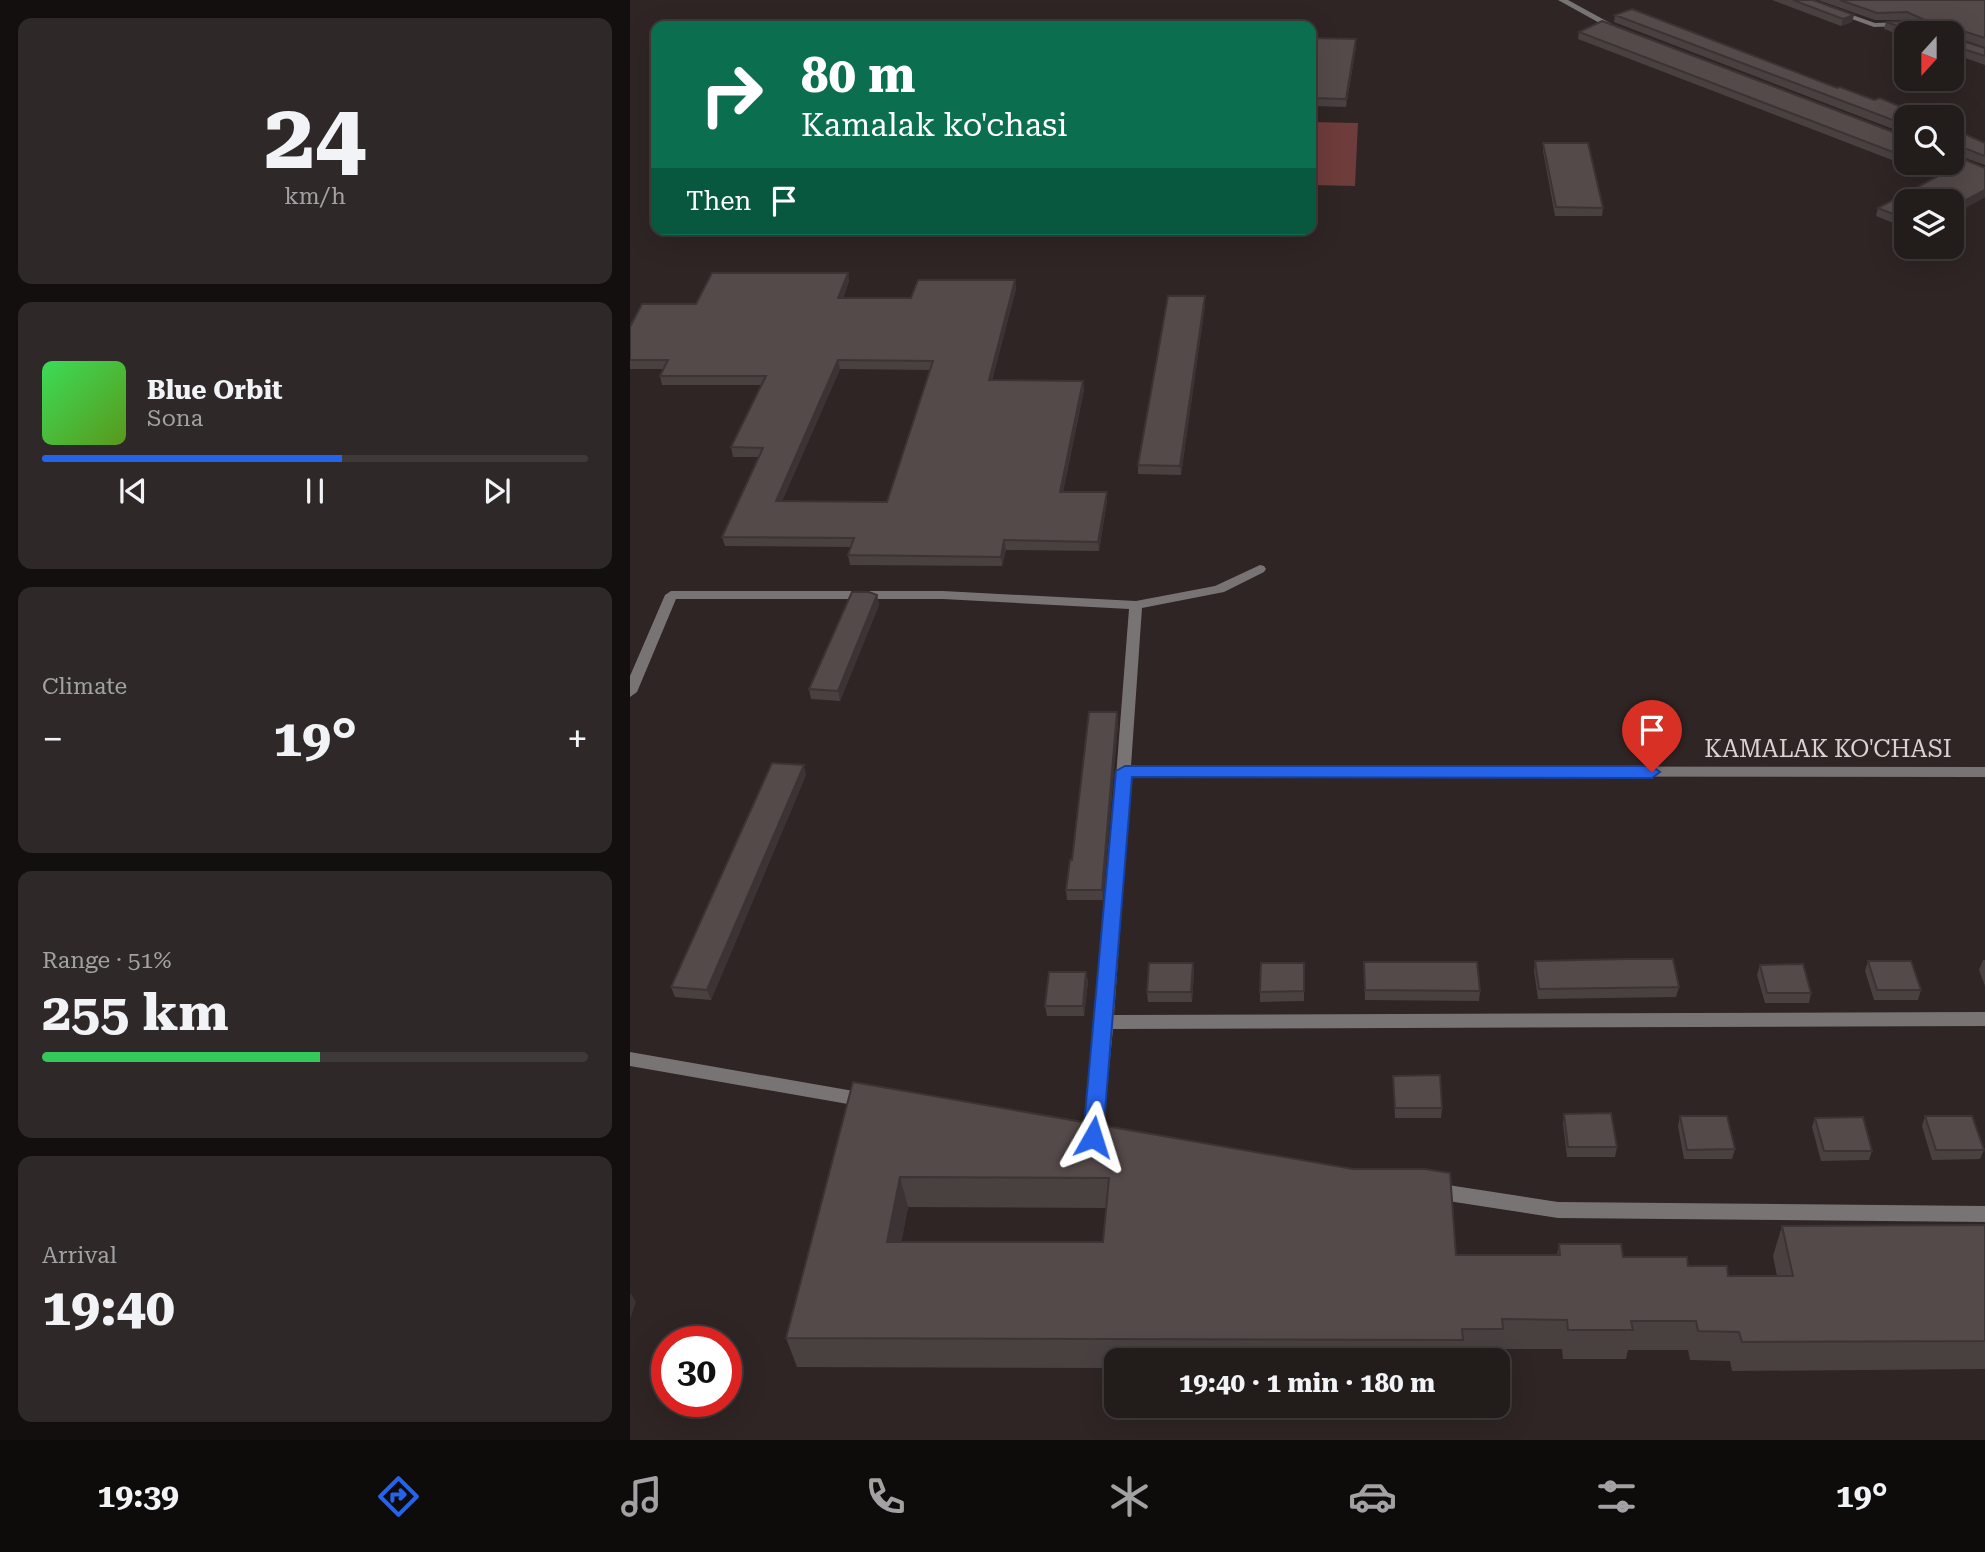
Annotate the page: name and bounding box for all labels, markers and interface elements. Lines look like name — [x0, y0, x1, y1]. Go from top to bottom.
north arrow — [1894, 21, 1964, 91]
map controls — [1894, 21, 1964, 259]
text: 80 m — [801, 47, 916, 104]
icon: right — [686, 49, 777, 140]
text: 24 — [264, 84, 366, 190]
button: search — [1894, 105, 1964, 175]
text: Kamalak ko'chasi — [801, 106, 1068, 144]
icon: arrive — [765, 182, 803, 220]
text: km/h — [284, 183, 346, 210]
text: Then — [686, 186, 751, 216]
button: layers — [1894, 189, 1964, 259]
text: Blue Orbit — [147, 375, 283, 405]
text: Sona — [147, 405, 203, 432]
icon: previous — [114, 472, 152, 510]
icon: pause — [296, 472, 334, 510]
icon: next — [478, 472, 516, 510]
text: Climate — [42, 673, 127, 700]
pin — [1622, 700, 1682, 772]
text: 19° — [273, 708, 357, 769]
icon: arrive — [1633, 711, 1671, 749]
text: − — [42, 717, 63, 761]
text: + — [567, 717, 588, 761]
street label: KAMALAK KO'CHASI — [1704, 735, 1952, 763]
text: Range · 51% — [42, 947, 171, 974]
text: 255 km — [42, 982, 229, 1043]
position arrow — [1056, 1100, 1130, 1174]
text: Arrival — [42, 1242, 117, 1269]
text: 19:40 — [42, 1277, 175, 1338]
speed limit sign: 30 — [651, 1326, 742, 1417]
text: 19:40 · 1 min · 180 m — [1179, 1368, 1435, 1398]
icon: directions — [374, 1472, 423, 1521]
icon: music — [617, 1472, 666, 1521]
icon: phone — [861, 1472, 910, 1521]
icon: climate — [1105, 1472, 1154, 1521]
icon: car — [1348, 1472, 1397, 1521]
icon: filters — [1592, 1472, 1641, 1521]
text: 19:39 — [97, 1477, 179, 1515]
text: 19° — [1836, 1477, 1888, 1515]

